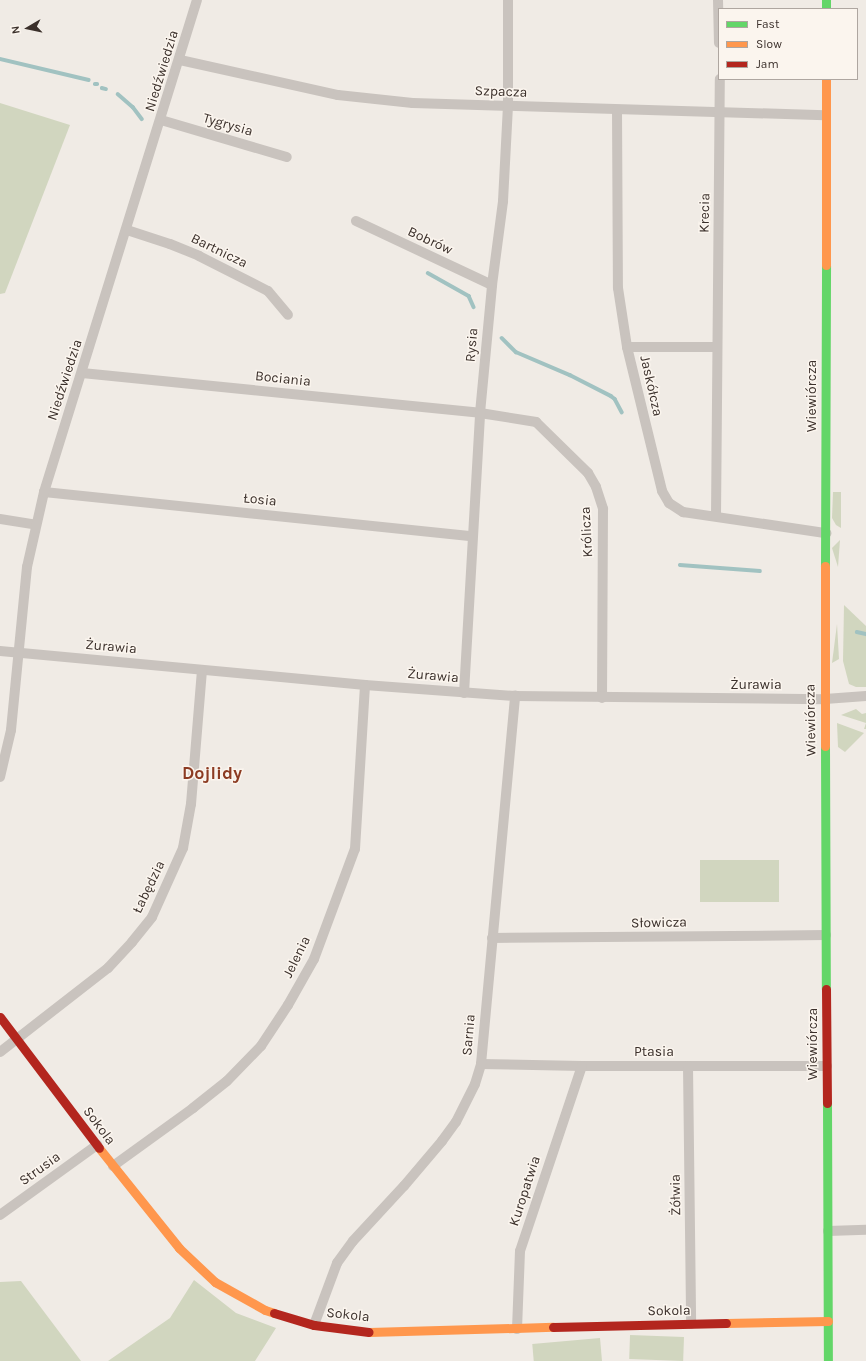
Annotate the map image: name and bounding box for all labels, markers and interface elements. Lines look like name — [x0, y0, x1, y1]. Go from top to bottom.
north arrow — [8, 8, 48, 48]
legend — [718, 8, 858, 80]
text: Fast — [756, 17, 779, 31]
text: N — [9, 25, 23, 35]
street label: Niedźwiedzia — [142, 28, 182, 114]
text: Slow — [756, 37, 782, 51]
text: Jam — [756, 57, 779, 71]
street label: Szpacza — [474, 83, 528, 101]
street label: Tygrysia — [201, 110, 255, 140]
street label: Krecia — [696, 193, 714, 233]
street label: Bobrów — [405, 223, 455, 259]
street label: Bartnicza — [188, 230, 250, 272]
street label: Rysia — [462, 327, 482, 363]
street label: Niedźwiedzia — [44, 337, 86, 423]
street label: Jaskółcza — [636, 354, 666, 418]
street label: Wiewiórcza — [804, 360, 820, 432]
street label: Bociania — [254, 368, 312, 390]
street label: Łosia — [242, 490, 278, 510]
street label: Królicza — [577, 506, 597, 558]
street label: Żurawia — [85, 636, 137, 658]
street label: Żurawia — [407, 665, 459, 687]
street label: Żurawia — [730, 677, 782, 693]
street label: Wiewiórcza — [802, 684, 820, 756]
district label: Dojlidy — [182, 762, 242, 784]
street label: Łabędzia — [129, 858, 169, 916]
street label: Słowicza — [631, 914, 687, 932]
street label: Jelenia — [280, 933, 314, 981]
street label: Wiewiórcza — [805, 1008, 821, 1080]
street label: Sarnia — [459, 1014, 479, 1056]
street label: Ptasia — [634, 1044, 674, 1060]
street label: Sokola — [79, 1104, 119, 1148]
street label: Strusia — [16, 1149, 64, 1189]
street label: Kuropatwia — [506, 1154, 544, 1228]
street label: Żółwia — [667, 1174, 685, 1216]
street label: Sokola — [647, 1302, 691, 1320]
street label: Sokola — [326, 1304, 370, 1326]

